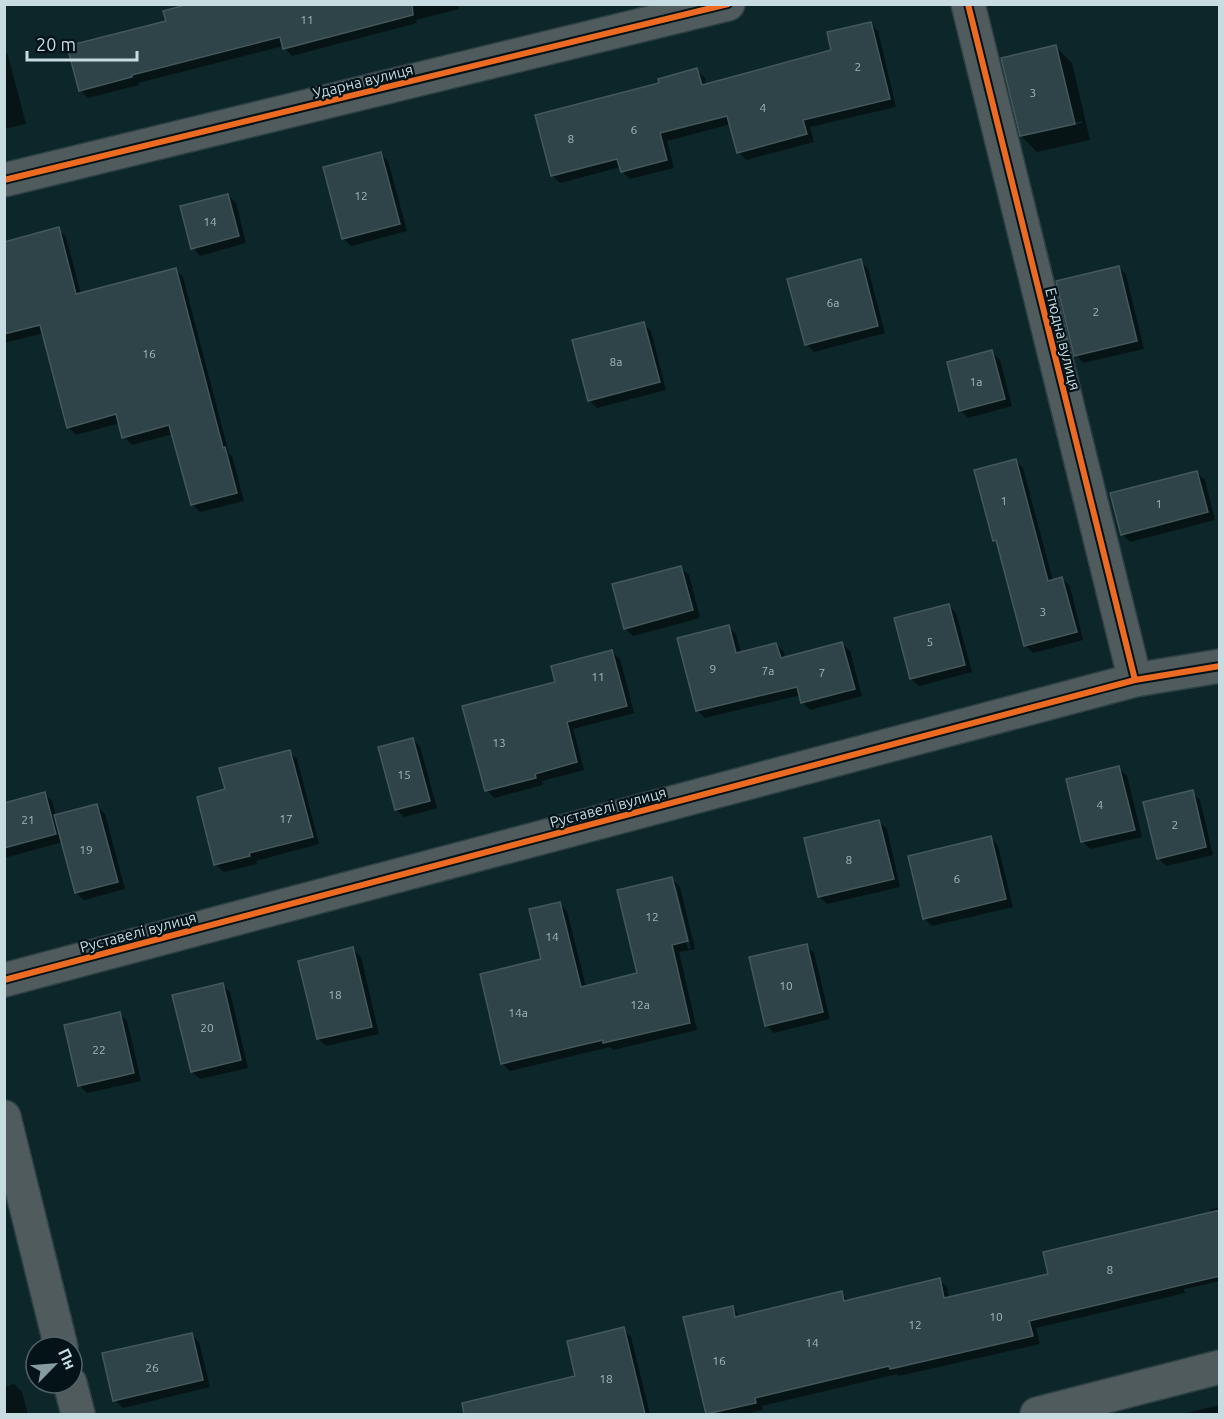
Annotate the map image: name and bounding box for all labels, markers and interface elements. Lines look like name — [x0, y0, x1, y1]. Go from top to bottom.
house number: 11 — [300, 13, 314, 26]
scale bar — [27, 24, 136, 62]
text: 20 m — [36, 34, 76, 54]
street label: Ударна вулиця — [311, 60, 415, 102]
house number: 2 — [855, 60, 861, 73]
house number: 3 — [1030, 86, 1036, 99]
house number: 4 — [760, 101, 767, 114]
house number: 6 — [631, 123, 638, 136]
house number: 8 — [568, 132, 575, 145]
house number: 12 — [354, 189, 368, 202]
house number: 14 — [203, 215, 217, 228]
street label: Етюдна вулиця — [1042, 286, 1084, 392]
house number: 6а — [827, 296, 839, 309]
house number: 2 — [1093, 305, 1099, 318]
house number: 16 — [142, 347, 156, 360]
house number: 8а — [610, 355, 622, 368]
house number: 1а — [970, 375, 982, 388]
house number: 1 — [1001, 494, 1007, 507]
house number: 1 — [1156, 497, 1162, 510]
house number: 3 — [1040, 605, 1046, 618]
house number: 5 — [927, 635, 933, 648]
house number: 9 — [710, 662, 716, 675]
house number: 7а — [762, 664, 774, 677]
house number: 7 — [819, 666, 825, 679]
house number: 11 — [591, 670, 605, 683]
house number: 13 — [492, 736, 506, 749]
house number: 15 — [397, 768, 411, 781]
street label: Руставелі вулиця — [548, 783, 668, 831]
house number: 4 — [1097, 798, 1104, 811]
house number: 17 — [279, 812, 293, 825]
house number: 21 — [21, 813, 35, 826]
house number: 2 — [1172, 818, 1178, 831]
house number: 19 — [79, 843, 93, 856]
house number: 8 — [846, 853, 853, 866]
house number: 6 — [954, 872, 961, 885]
street label: Руставелі вулиця — [78, 908, 198, 956]
house number: 12 — [645, 910, 659, 923]
house number: 14 — [545, 930, 559, 943]
house number: 10 — [779, 979, 793, 992]
house number: 18 — [328, 988, 342, 1001]
house number: 12а — [630, 998, 650, 1011]
house number: 14а — [508, 1006, 528, 1019]
house number: 20 — [200, 1021, 214, 1034]
house number: 22 — [92, 1043, 106, 1056]
house number: 8 — [1107, 1263, 1114, 1276]
house number: 10 — [989, 1310, 1003, 1323]
house number: 12 — [908, 1318, 922, 1331]
north arrow — [24, 1335, 84, 1395]
house number: 14 — [805, 1336, 819, 1349]
text: Пн — [55, 1345, 80, 1372]
house number: 16 — [712, 1354, 726, 1367]
house number: 26 — [145, 1361, 159, 1374]
house number: 18 — [599, 1372, 613, 1385]

